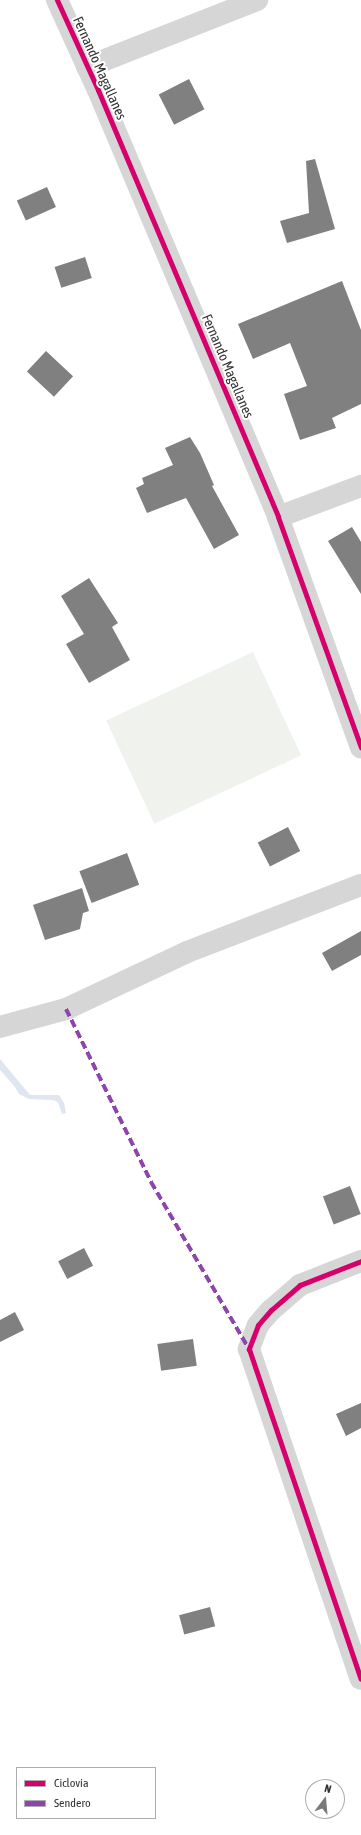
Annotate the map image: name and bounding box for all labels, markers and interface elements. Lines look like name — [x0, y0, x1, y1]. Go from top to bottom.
street label: Fernando Magallanes — [70, 14, 130, 122]
street label: Fernando Magallanes — [199, 312, 257, 420]
legend — [16, 1767, 156, 1819]
text: Ciclovía — [54, 1776, 88, 1790]
north arrow — [305, 1779, 345, 1819]
text: N — [323, 1782, 333, 1795]
text: Sendero — [54, 1796, 91, 1810]

